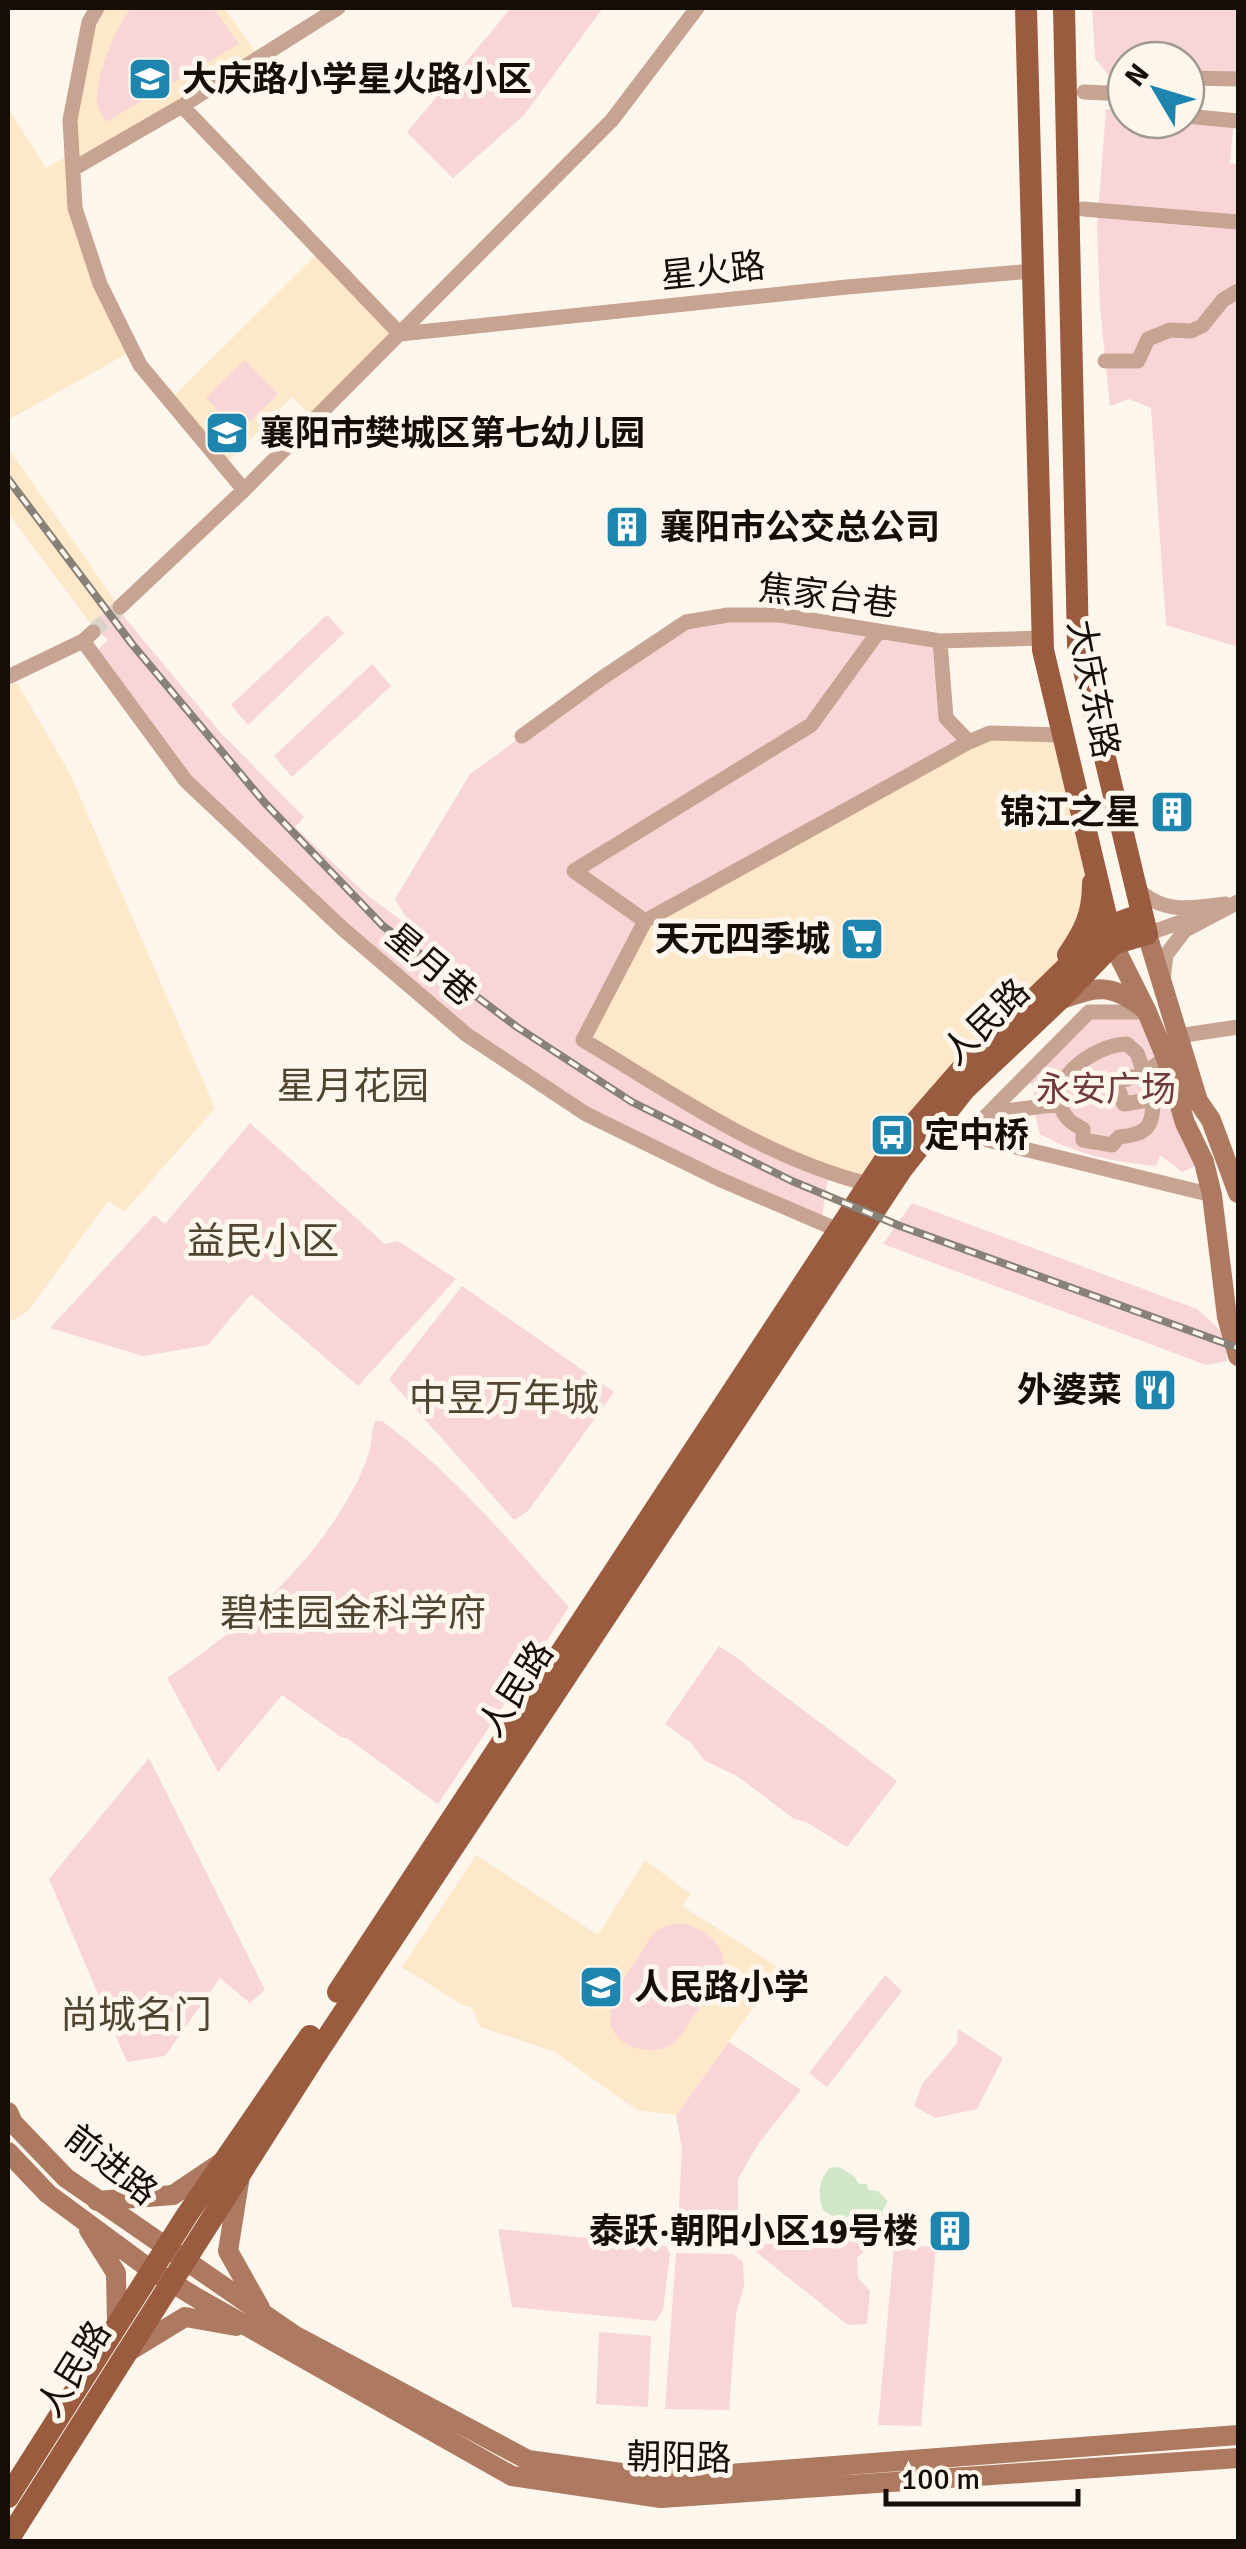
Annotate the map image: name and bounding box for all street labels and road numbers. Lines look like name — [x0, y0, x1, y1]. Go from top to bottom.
street label: 星火路 — [659, 244, 767, 298]
street label: 焦家台巷 — [756, 566, 900, 626]
street label: 大庆东路 — [1059, 616, 1127, 762]
street label: 星月巷 — [377, 915, 485, 1015]
street label: 人民路 — [933, 970, 1039, 1074]
street label: 人民路 — [469, 1633, 563, 1745]
street label: 前进路 — [56, 2116, 166, 2214]
street label: 人民路 — [28, 2313, 120, 2425]
street label: 朝阳路 — [626, 2436, 732, 2480]

